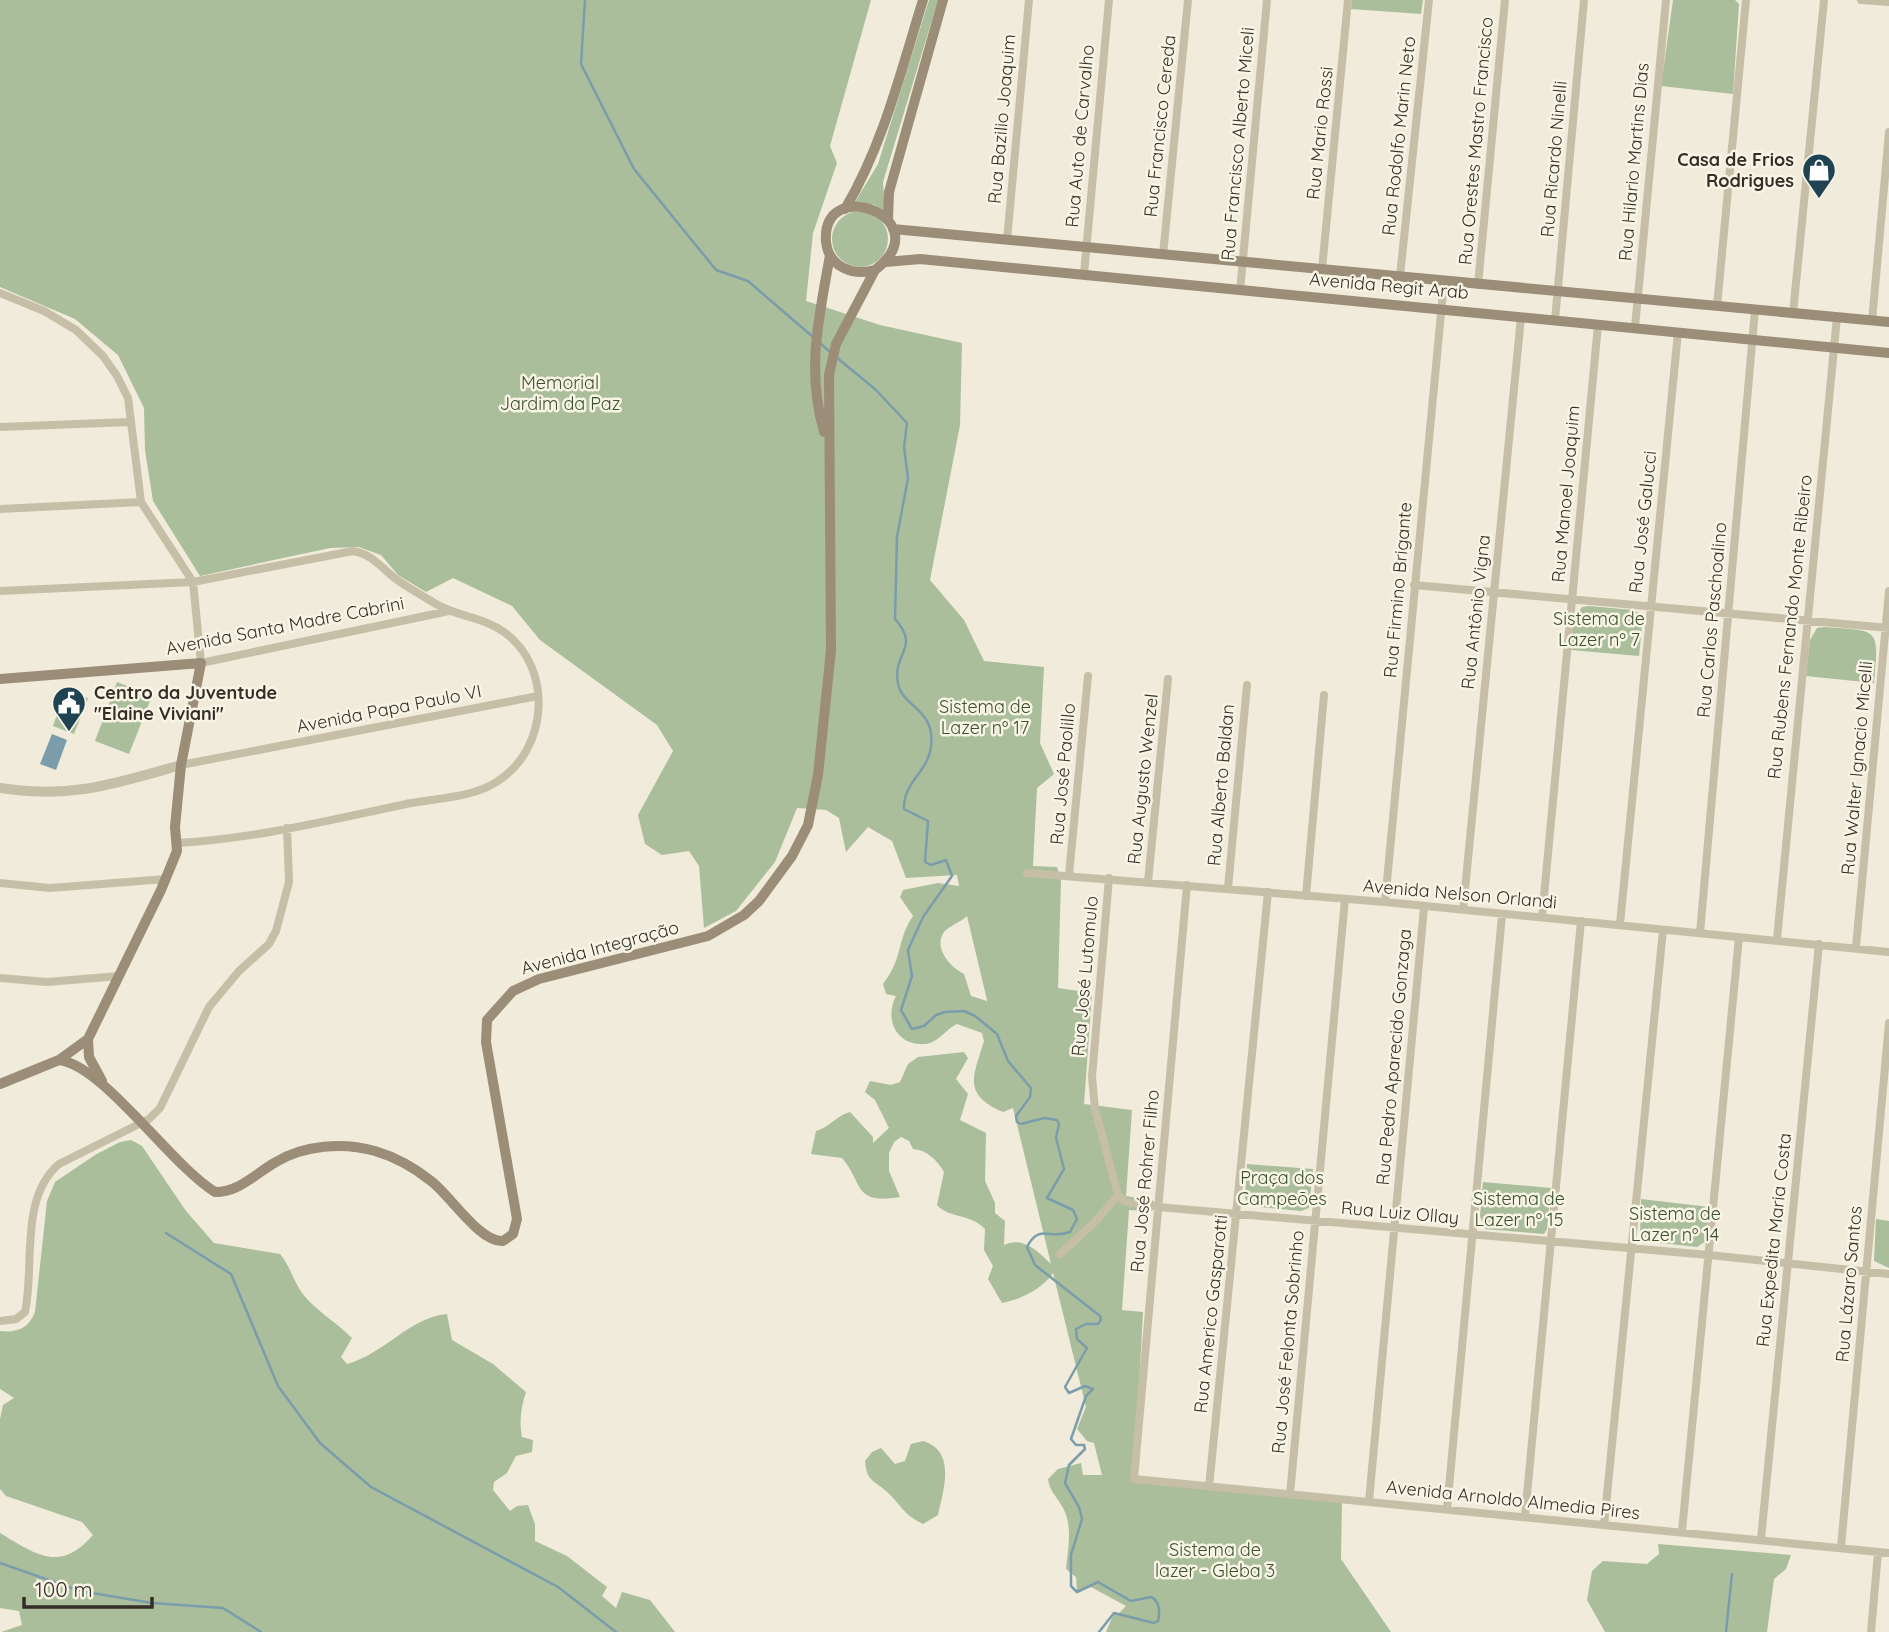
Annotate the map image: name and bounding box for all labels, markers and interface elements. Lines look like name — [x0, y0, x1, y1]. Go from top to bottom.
street label: Rua Orestes Mastro Francisco — [1453, 16, 1498, 266]
street label: Rua Francisco Alberto Miceli — [1216, 26, 1259, 262]
street label: Rua Bazilio Joaquim — [983, 33, 1020, 205]
street label: Rua Francisco Cereda — [1138, 34, 1181, 218]
street label: Rua Rodolfo Marin Neto — [1377, 35, 1420, 237]
street label: Rua Auto de Carvalho — [1060, 44, 1099, 228]
street label: Rua Hilario Martins Dias — [1613, 62, 1654, 262]
street label: Rua Mario Rossi — [1301, 65, 1338, 201]
street label: Rua Ricardo Ninelli — [1535, 80, 1572, 238]
place label: Casa de Frios Rodrigues — [1677, 148, 1794, 192]
shop icon: Casa de Frios Rodrigues — [1800, 151, 1838, 200]
street label: Avenida Regit Arab — [1308, 267, 1470, 304]
park label: Memorial Jardim da Paz — [500, 371, 620, 415]
street label: Rua Manoel Joaquim — [1546, 404, 1585, 583]
street label: Rua José Galucci — [1624, 450, 1661, 594]
street label: Rua Rubens Fernando Monte Ribeiro — [1762, 474, 1817, 780]
street label: Rua Firmino Brigante — [1378, 501, 1417, 679]
street label: Rua Carlos Paschoalino — [1691, 521, 1732, 719]
street label: Rua Antônio Vigna — [1456, 533, 1495, 690]
street label: Avenida Santa Madre Cabrini — [164, 591, 406, 660]
park label: Sistema de Lazer nº 7 — [1553, 607, 1645, 651]
street label: Rua Walter Ignacio Micelli — [1836, 660, 1877, 876]
street label: Avenida Papa Paulo VI — [295, 679, 483, 738]
place label: Centro da Juventude "Elaine Viviani" — [94, 681, 277, 725]
public building icon: Centro da Juventude "Elaine Viviani" — [50, 684, 88, 733]
street label: Rua Augusto Wenzel — [1122, 692, 1163, 865]
park label: Sistema de Lazer nº 17 — [939, 695, 1031, 739]
street label: Rua José Paolillo — [1045, 702, 1080, 846]
street label: Rua Alberto Baldan — [1202, 703, 1239, 867]
street label: Avenida Nelson Orlandi — [1362, 874, 1558, 913]
street label: Rua José Lutomulo — [1066, 895, 1103, 1057]
street label: Avenida Integração — [518, 915, 681, 980]
street label: Rua Pedro Aparecido Gonzaga — [1371, 928, 1416, 1186]
street label: Rua José Rohrer Filho — [1125, 1089, 1164, 1273]
street label: Rua Expedita Maria Costa — [1751, 1132, 1796, 1348]
park label: Praça dos Campeões — [1237, 1166, 1327, 1210]
park label: Sistema de Lazer nº 15 — [1473, 1187, 1565, 1231]
street label: Rua Luiz Ollay — [1340, 1196, 1460, 1229]
park label: Sistema de Lazer nº 14 — [1629, 1202, 1721, 1246]
street label: Rua Lázaro Santos — [1830, 1205, 1867, 1363]
street label: Rua Americo Gasparotti — [1189, 1214, 1232, 1414]
street label: Rua José Felonta Sobrinho — [1266, 1229, 1309, 1455]
street label: Avenida Arnoldo Almedia Pires — [1385, 1475, 1641, 1524]
park label: Sistema de lazer - Gleba 3 — [1155, 1538, 1275, 1582]
scale bar — [24, 1566, 152, 1610]
text: 100 m — [35, 1576, 93, 1602]

